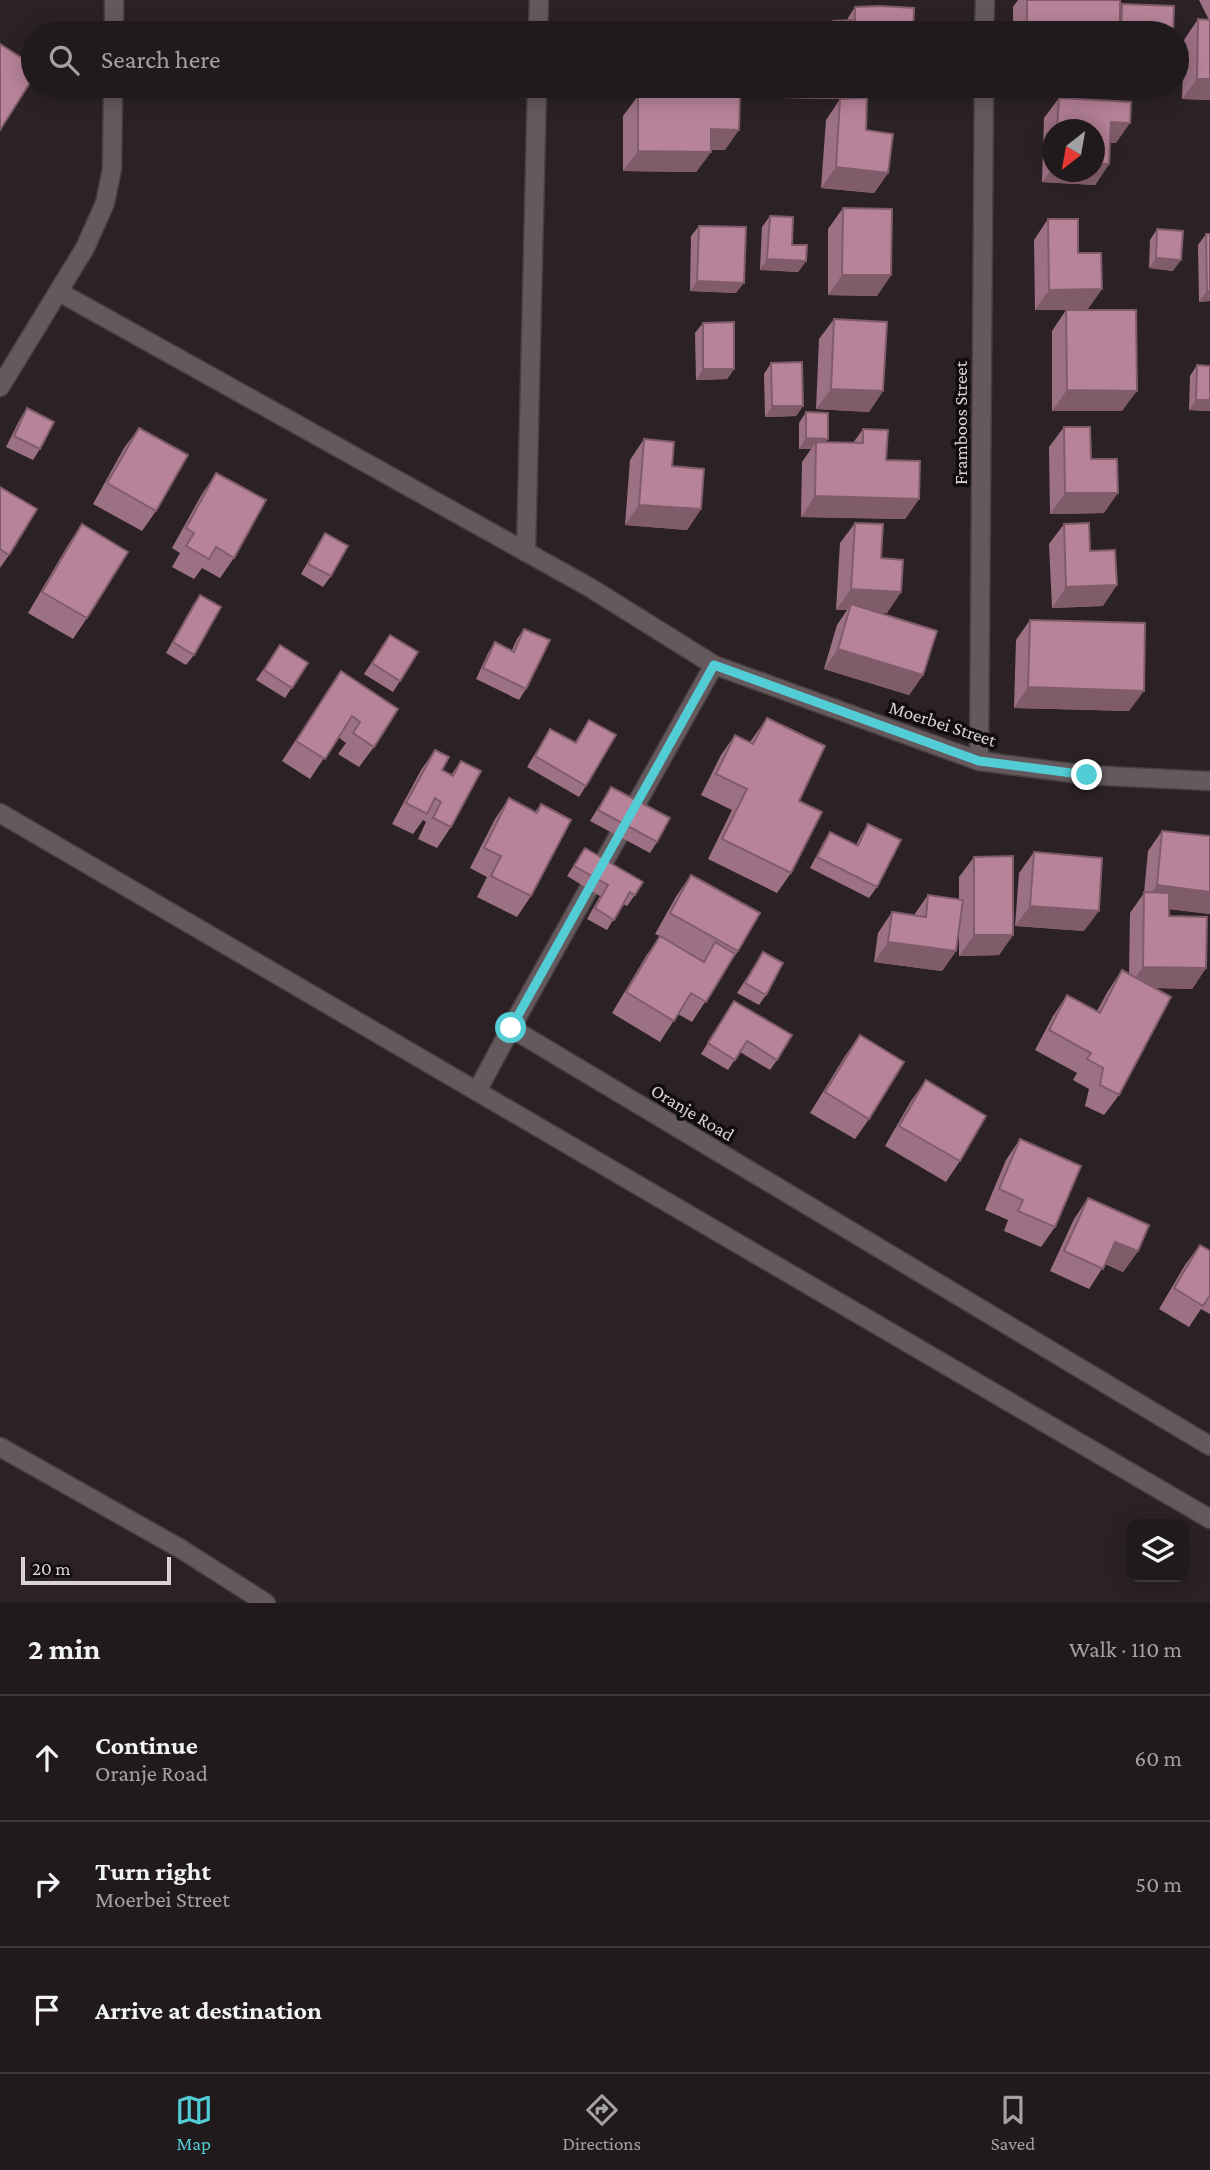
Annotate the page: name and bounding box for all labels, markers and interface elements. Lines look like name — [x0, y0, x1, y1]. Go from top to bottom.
search box — [21, 21, 1189, 98]
icon: search — [45, 41, 83, 79]
text: Search here — [101, 45, 220, 74]
north arrow — [1042, 119, 1105, 182]
street label: Framboos Street — [950, 360, 971, 485]
street label: Moerbei Street — [887, 696, 1000, 751]
route end — [1071, 759, 1102, 790]
route start — [495, 1012, 526, 1043]
street label: Oranje Road — [647, 1079, 738, 1146]
map controls — [1126, 1519, 1189, 1582]
button: layers — [1126, 1519, 1189, 1582]
scale bar — [21, 1554, 172, 1586]
text: 20 m — [32, 1558, 71, 1579]
text: 2 min — [28, 1632, 100, 1665]
text: Walk · 110 m — [1069, 1636, 1182, 1662]
text: Continue — [95, 1731, 198, 1760]
icon: ahead — [28, 1739, 66, 1777]
text: 60 m — [1135, 1745, 1182, 1771]
text: Oranje Road — [95, 1760, 208, 1786]
text: Turn right — [95, 1857, 211, 1886]
icon: right — [28, 1865, 66, 1903]
text: 50 m — [1135, 1871, 1182, 1897]
text: Moerbei Street — [95, 1886, 230, 1912]
icon: arrive — [28, 1991, 66, 2029]
text: Arrive at destination — [95, 1996, 322, 2025]
tab: Map — [175, 2091, 213, 2154]
tab: Directions — [562, 2091, 641, 2154]
tab: Saved — [991, 2091, 1035, 2154]

